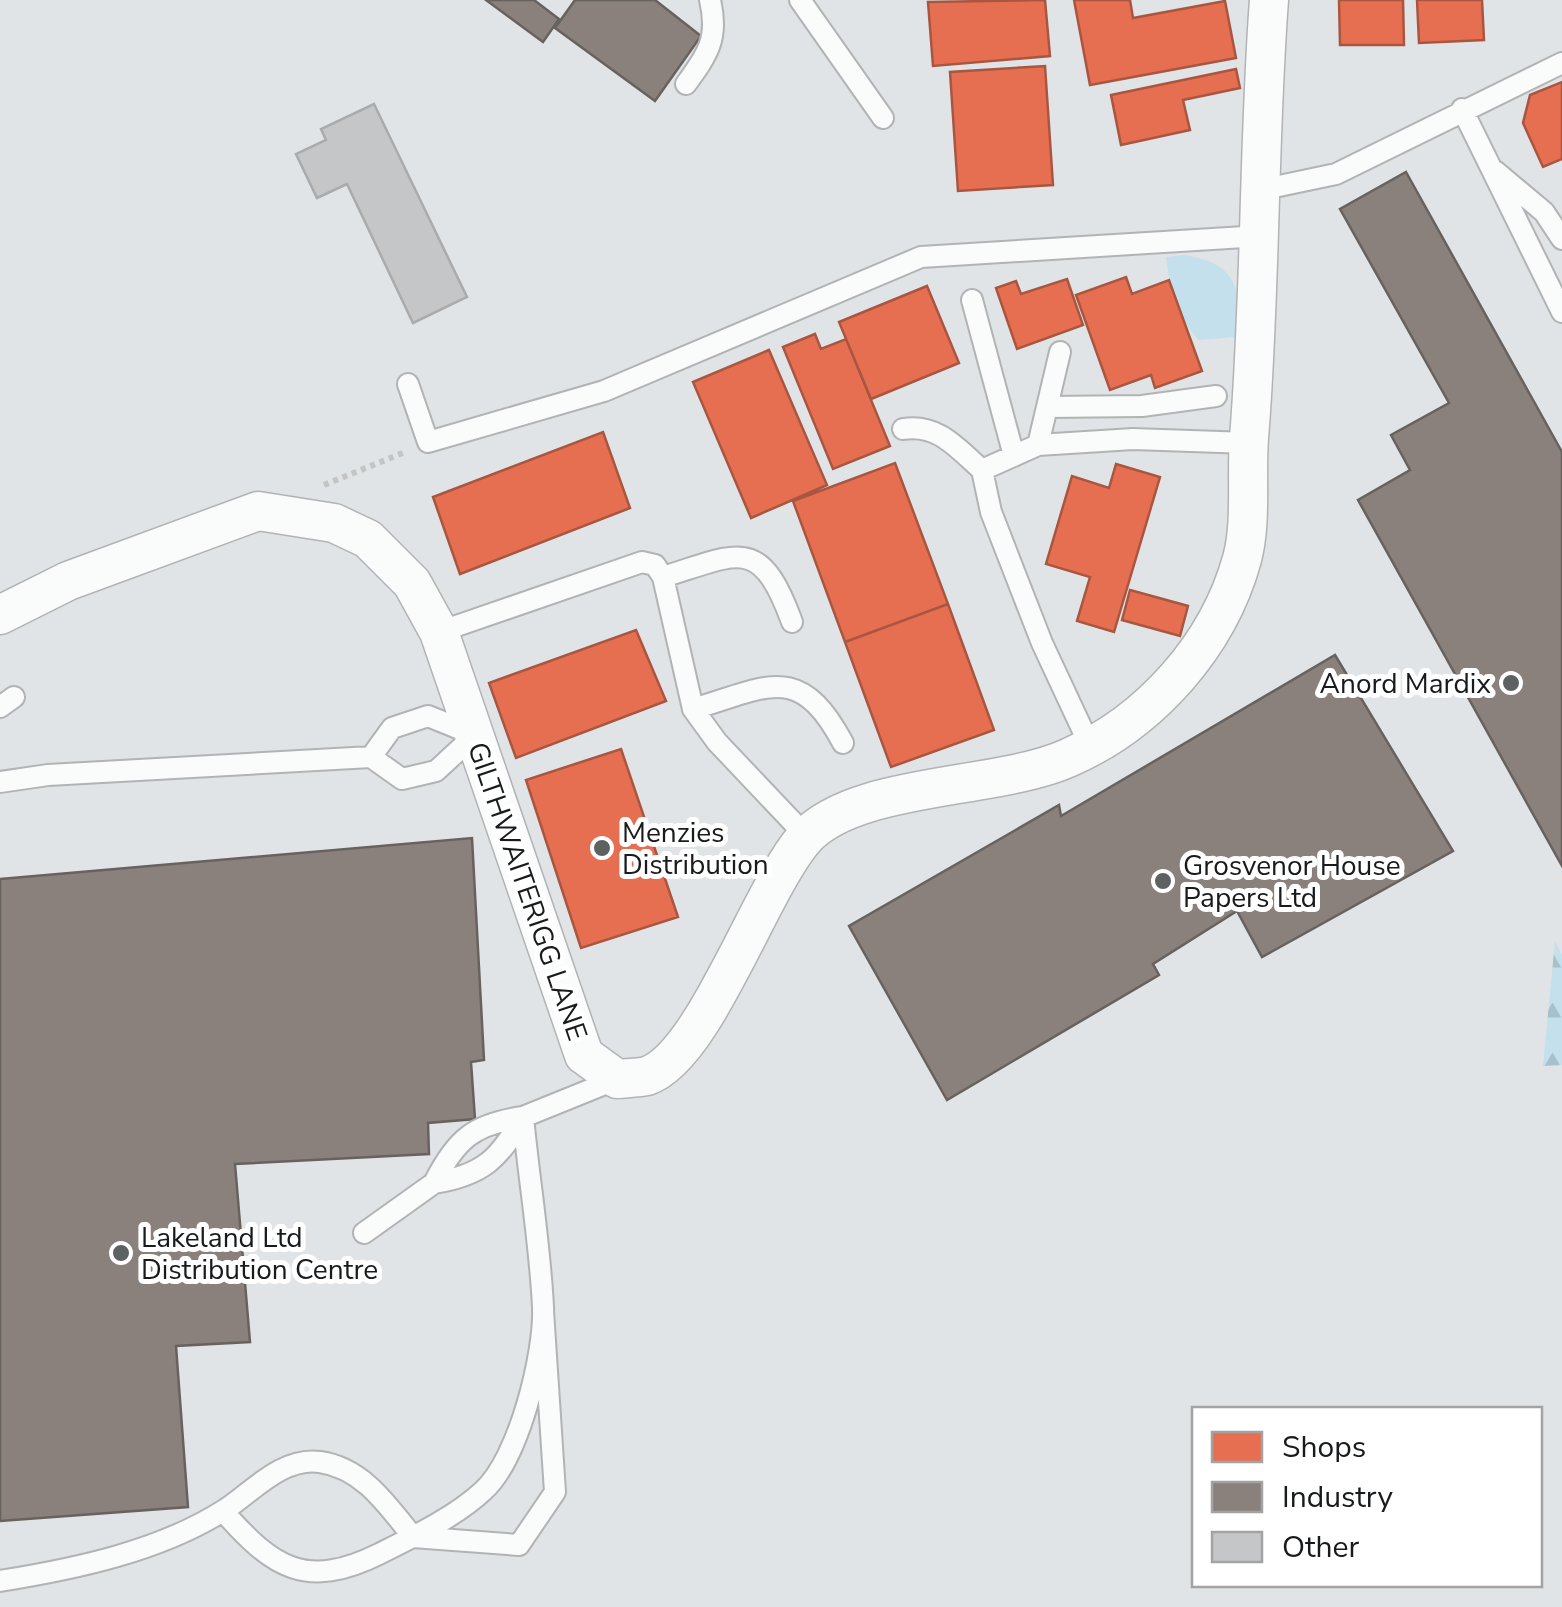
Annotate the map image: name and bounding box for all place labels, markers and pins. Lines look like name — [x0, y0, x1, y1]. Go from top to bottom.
place label: Anord Mardix — [1320, 665, 1491, 703]
marker: Anord Mardix — [1500, 672, 1522, 694]
place label: Menzies Distribution — [622, 814, 769, 884]
marker: Menzies Distribution — [591, 837, 613, 859]
place label: Grosvenor House Papers Ltd — [1183, 847, 1401, 917]
marker: Grosvenor House Papers Ltd — [1152, 870, 1174, 892]
place label: Lakeland Ltd Distribution Centre — [141, 1219, 378, 1289]
marker: Lakeland Ltd Distribution Centre — [110, 1242, 132, 1264]

